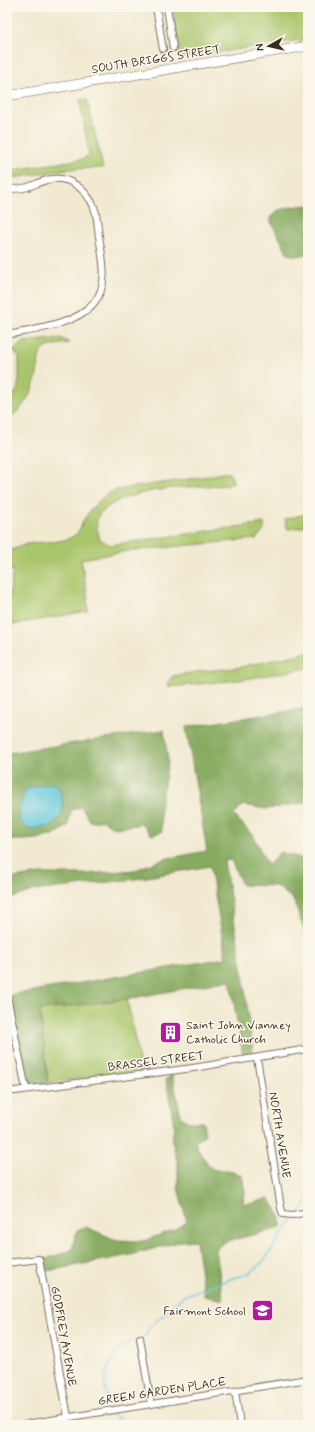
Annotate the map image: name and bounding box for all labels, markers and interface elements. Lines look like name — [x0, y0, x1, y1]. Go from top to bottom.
north arrow — [249, 26, 289, 66]
street label: SOUTH BRIGGS STREET — [91, 42, 222, 78]
text: N — [253, 43, 268, 52]
place label: Saint John Vianney Catholic Church — [186, 1018, 291, 1048]
building icon: Saint John Vianney Catholic Church — [157, 1019, 183, 1045]
street label: BRASSEL STREET — [107, 1048, 205, 1076]
street label: NORTH AVENUE — [264, 1091, 294, 1179]
street label: GODFREY AVENUE — [46, 1285, 80, 1388]
school or university icon: Fairmont School — [249, 1298, 275, 1324]
place label: Fairmont School — [163, 1304, 246, 1320]
street label: GREEN GARDEN PLACE — [97, 1374, 228, 1410]

